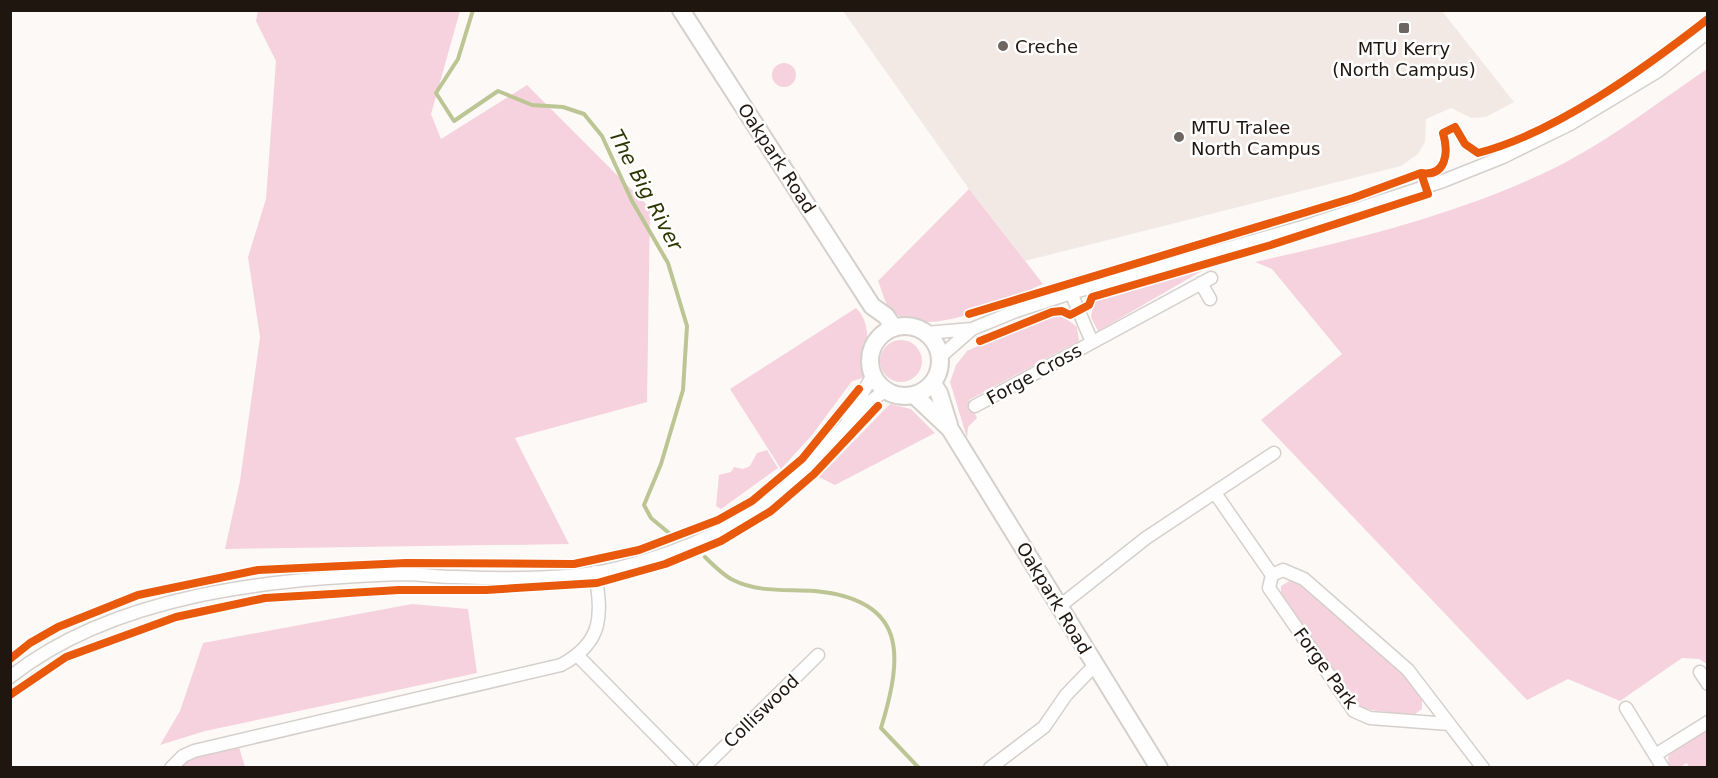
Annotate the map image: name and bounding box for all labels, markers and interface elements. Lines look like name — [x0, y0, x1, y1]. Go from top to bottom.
marker: MTU Kerry (North Campus) — [1397, 21, 1411, 35]
place label: Creche — [1015, 36, 1078, 57]
place label: MTU Kerry (North Campus) — [1332, 38, 1476, 80]
marker: Creche — [996, 39, 1010, 53]
street label: Oakpark Road — [734, 99, 820, 217]
place label: MTU Tralee North Campus — [1191, 117, 1320, 159]
water label: The Big River — [604, 125, 689, 256]
marker: MTU Tralee North Campus — [1172, 130, 1186, 144]
street label: Forge Cross — [983, 339, 1085, 409]
street label: Oakpark Road — [1012, 538, 1096, 658]
street label: Forge Park — [1290, 623, 1363, 713]
street label: Colliswood — [719, 670, 803, 752]

